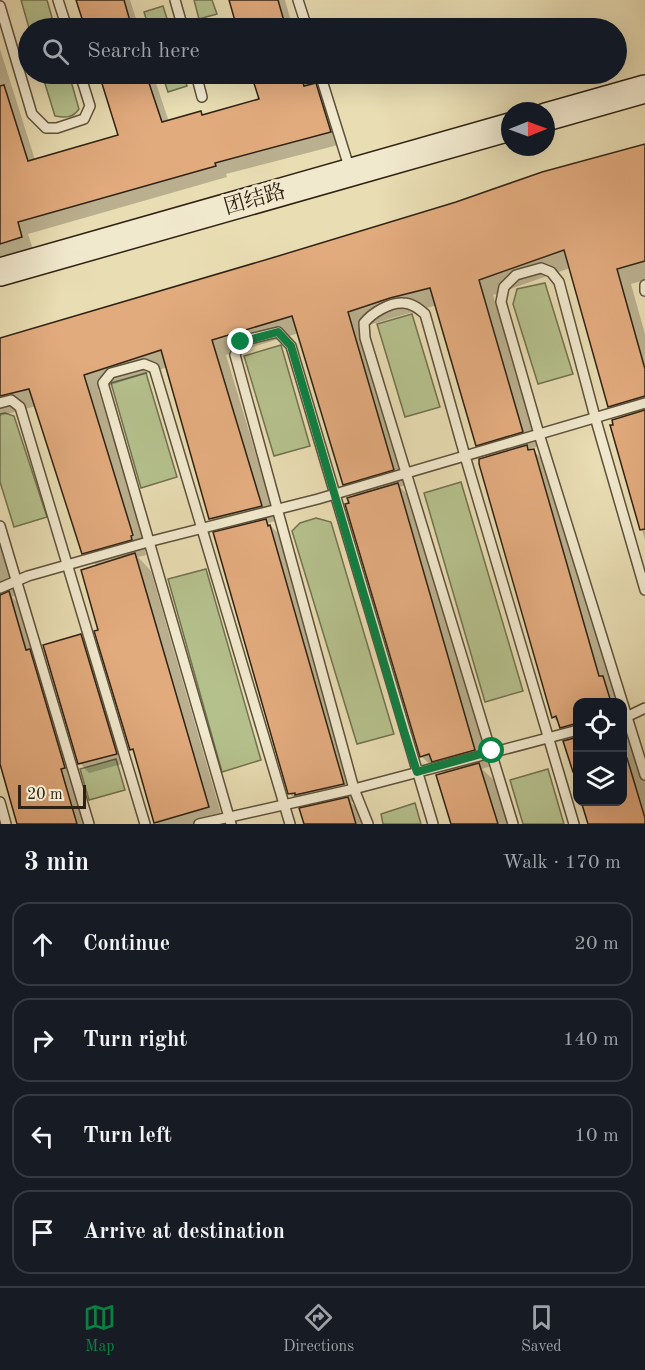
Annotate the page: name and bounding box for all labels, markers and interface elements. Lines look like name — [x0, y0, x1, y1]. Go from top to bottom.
search box — [18, 18, 627, 84]
icon: search — [39, 35, 72, 68]
text: Search here — [87, 40, 200, 62]
north arrow — [501, 102, 555, 156]
street label: 团结路 — [221, 179, 288, 219]
route end — [227, 328, 253, 354]
map controls — [573, 698, 627, 806]
button: locate — [573, 698, 627, 752]
route start — [478, 737, 504, 763]
button: layers — [573, 752, 627, 806]
scale bar — [18, 782, 86, 810]
text: 20 m — [27, 787, 63, 803]
text: 3 min — [24, 850, 89, 876]
text: Walk · 170 m — [502, 853, 621, 873]
icon: ahead — [26, 928, 59, 961]
text: Continue — [83, 933, 170, 955]
text: 20 m — [574, 934, 619, 954]
icon: right — [26, 1024, 59, 1057]
text: Turn right — [83, 1029, 187, 1051]
text: 140 m — [563, 1030, 619, 1050]
icon: left — [26, 1120, 59, 1153]
text: Turn left — [83, 1125, 172, 1147]
text: 10 m — [574, 1126, 619, 1146]
icon: arrive — [26, 1216, 59, 1249]
text: Arrive at destination — [83, 1221, 285, 1243]
tab: Map — [83, 1301, 116, 1357]
tab: Directions — [283, 1301, 354, 1357]
tab: Saved — [521, 1301, 562, 1357]

